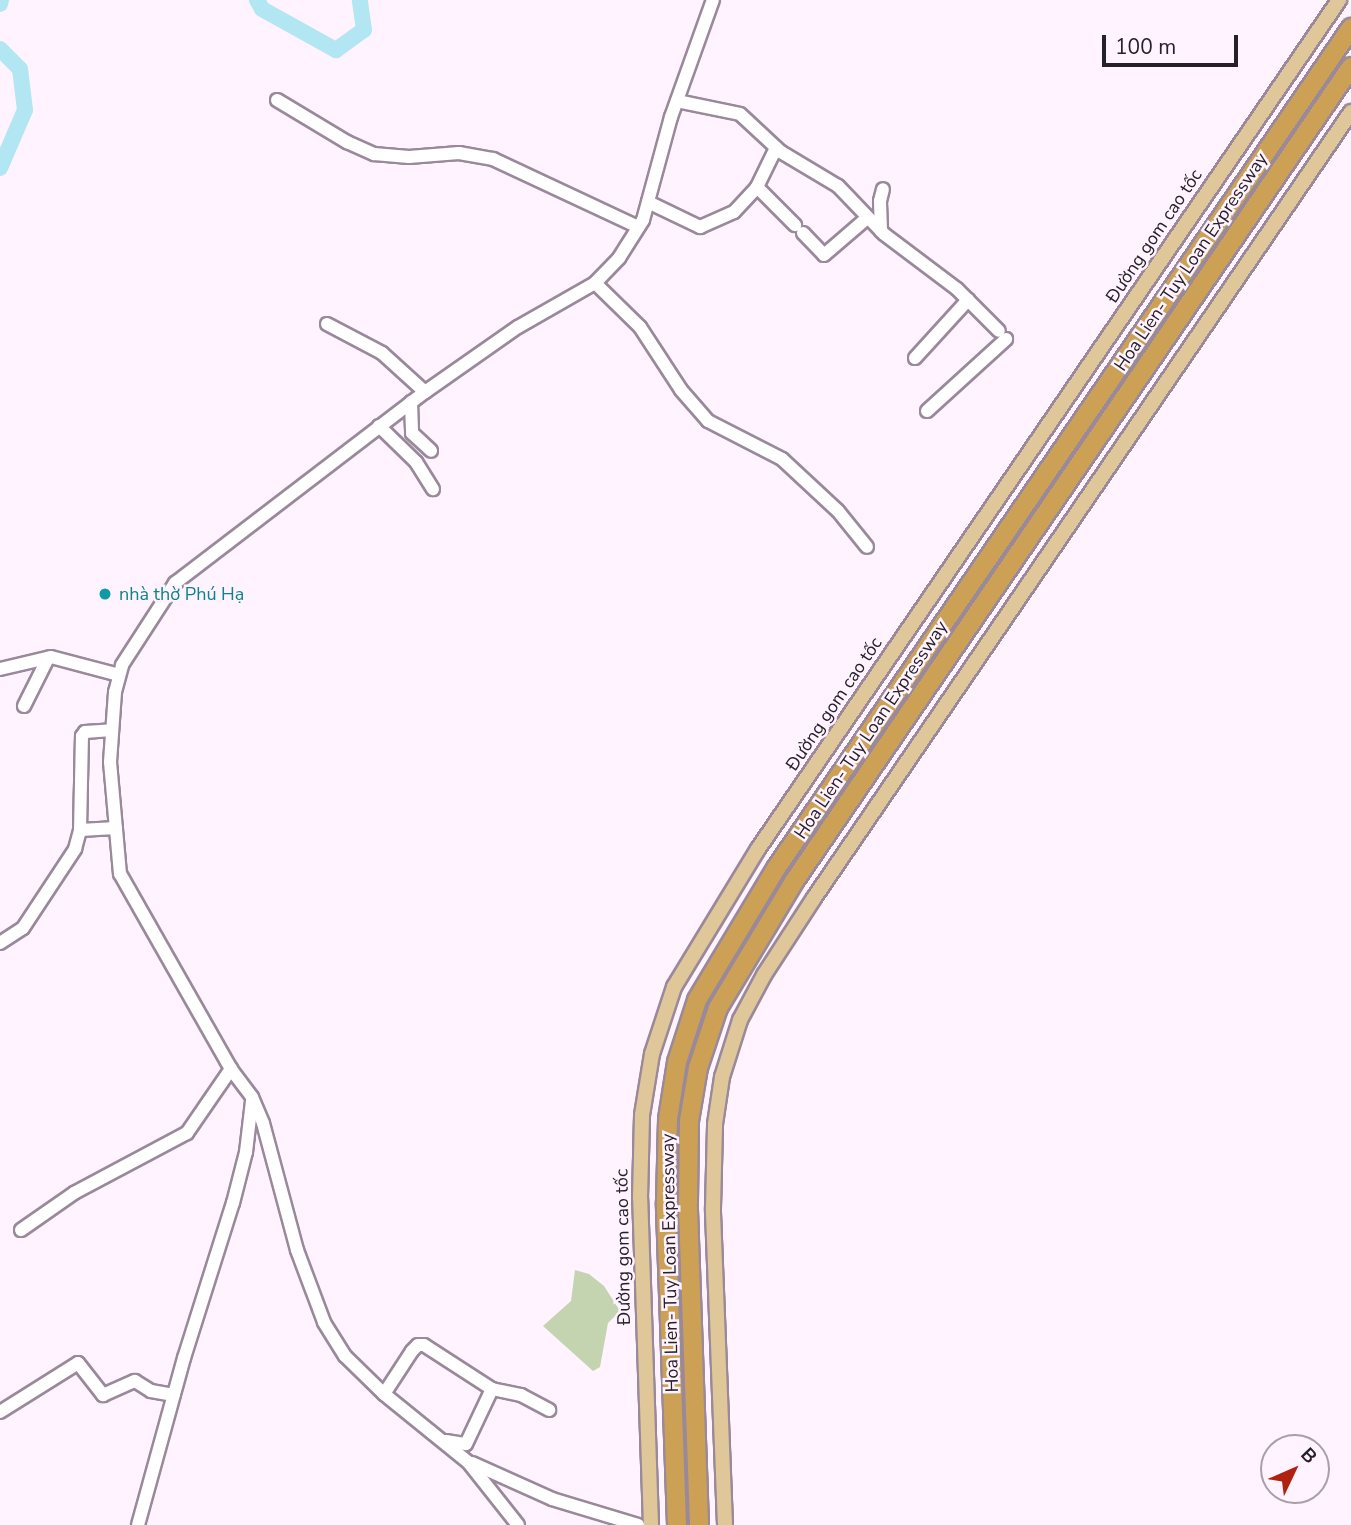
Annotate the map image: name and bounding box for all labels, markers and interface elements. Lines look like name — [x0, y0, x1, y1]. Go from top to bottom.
scale bar — [1106, 21, 1242, 65]
text: 100 m — [1115, 33, 1176, 61]
street label: Hoa Lien- Tuy Loan Expressway — [1110, 149, 1272, 375]
street label: Đường gom cao tốc — [1101, 165, 1207, 307]
place label: nhà thờ Phú Hạ — [119, 583, 244, 605]
marker: nhà thờ Phú Hạ — [97, 586, 113, 602]
street label: Hoa Lien- Tuy Loan Expressway — [790, 617, 952, 843]
street label: Đường gom cao tốc — [781, 633, 887, 775]
street label: Hoa Lien- Tuy Loan Expressway — [657, 1134, 683, 1392]
street label: Đường gom cao tốc — [611, 1169, 635, 1325]
north arrow — [1260, 1434, 1330, 1504]
text: B — [1295, 1442, 1323, 1470]

